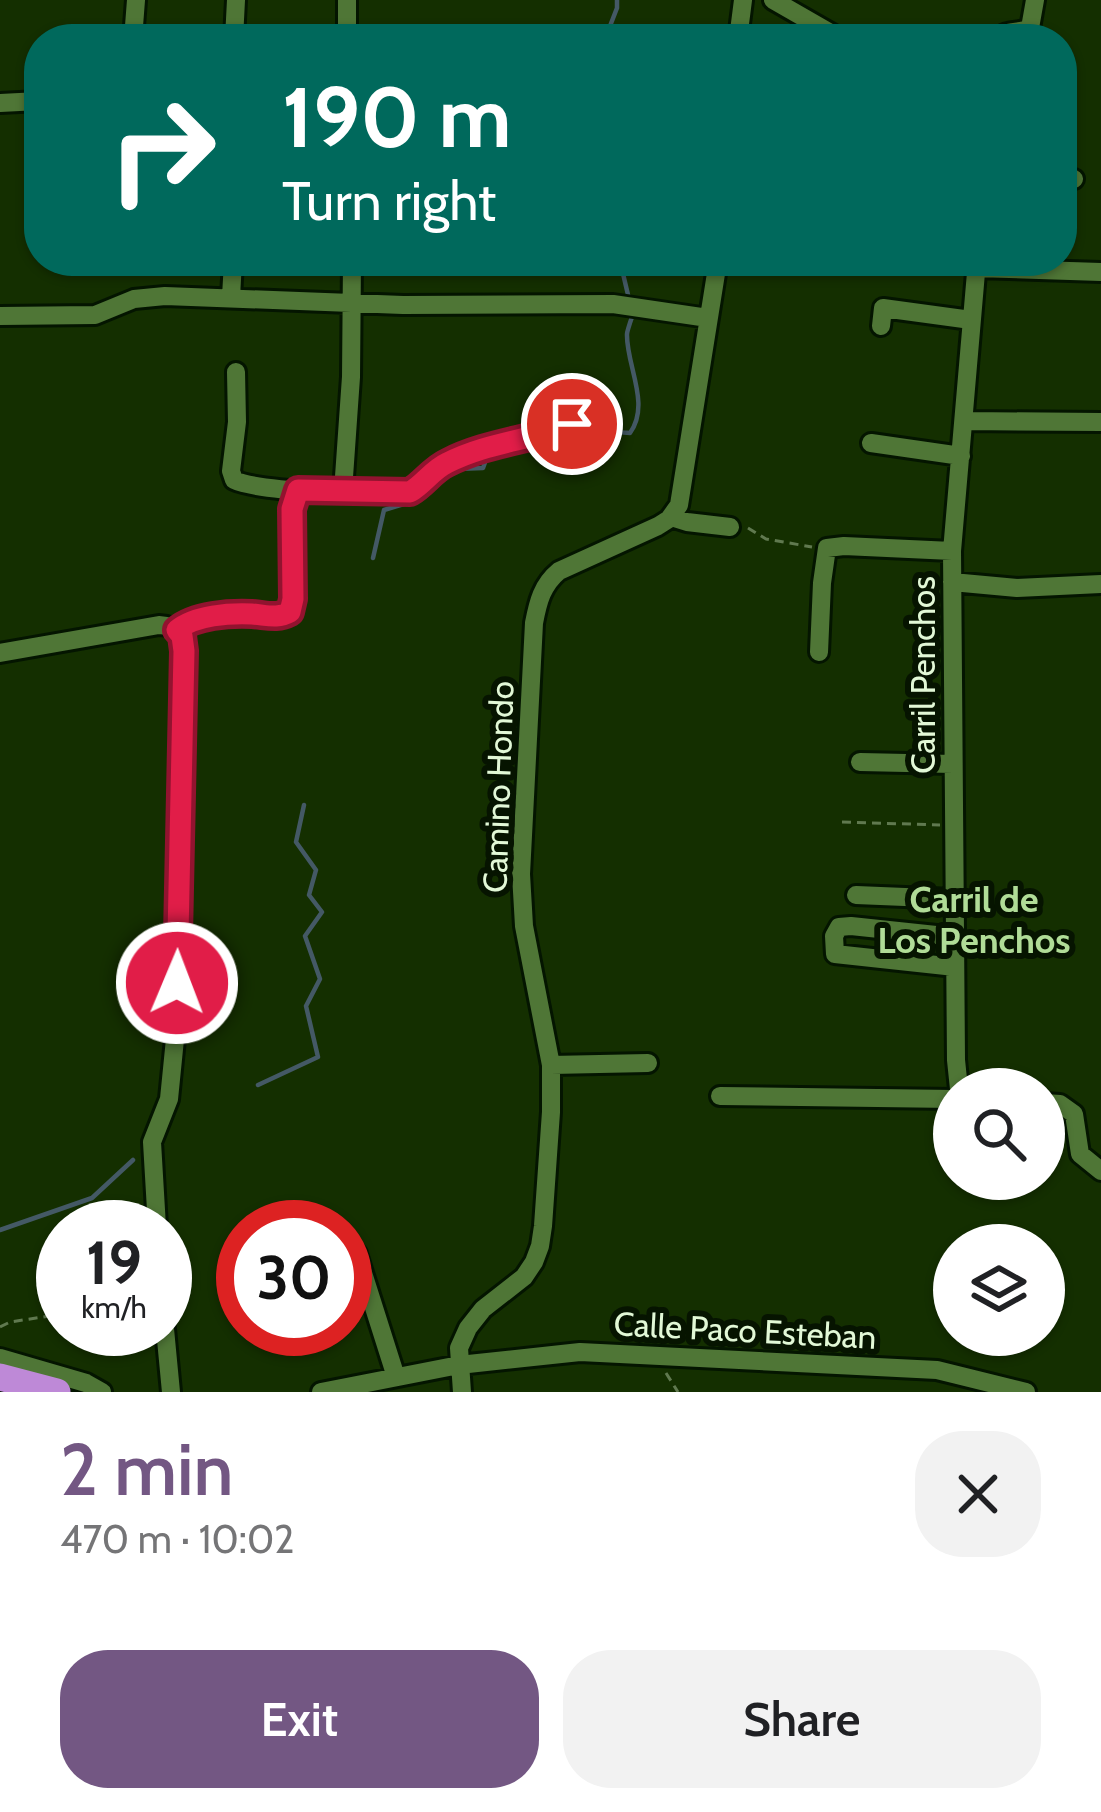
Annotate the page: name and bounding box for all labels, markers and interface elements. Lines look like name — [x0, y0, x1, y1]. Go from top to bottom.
text: 190 m — [282, 66, 511, 168]
icon: right — [84, 72, 240, 228]
text: Turn right — [282, 168, 496, 234]
pin — [521, 373, 623, 475]
icon: arrive — [539, 391, 605, 457]
street label: Carril Penchos — [903, 576, 943, 774]
street label: Camino Hondo — [474, 680, 522, 894]
district label: Carril de Los Penchos — [877, 877, 1071, 962]
position arrow — [114, 920, 240, 1046]
map controls — [933, 1068, 1065, 1356]
button: search — [933, 1068, 1065, 1200]
speed limit sign: 30 — [216, 1200, 372, 1356]
button: layers — [933, 1224, 1065, 1356]
text: 19 — [86, 1226, 142, 1299]
text: km/h — [81, 1289, 147, 1326]
street label: Calle Paco Esteban — [613, 1303, 877, 1357]
text: 2 min — [60, 1426, 233, 1513]
button: close — [915, 1431, 1041, 1557]
text: 470 m · 10:02 — [60, 1515, 295, 1563]
button: Exit — [60, 1650, 539, 1788]
button: Share — [563, 1650, 1041, 1788]

